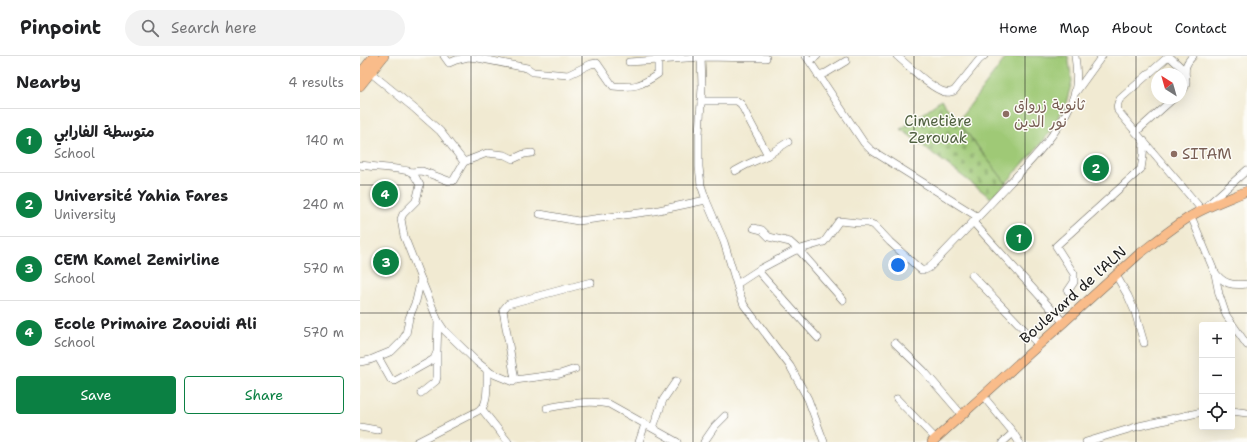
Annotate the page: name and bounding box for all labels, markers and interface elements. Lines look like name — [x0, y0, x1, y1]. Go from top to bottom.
search box — [125, 10, 405, 46]
text: Pinpoint — [20, 15, 101, 40]
icon: search — [139, 17, 161, 39]
text: Search here — [171, 18, 257, 38]
text: Home — [999, 19, 1038, 37]
text: Map — [1060, 19, 1090, 37]
text: About — [1112, 19, 1153, 37]
text: Contact — [1175, 19, 1227, 37]
north arrow — [1151, 68, 1187, 104]
text: Nearby — [16, 71, 81, 93]
text: 4 results — [288, 74, 344, 91]
place label: ثانوية زرواق نور الدين — [1014, 95, 1086, 132]
marker: ثانوية زرواق نور الدين — [1001, 109, 1011, 119]
park label: Cimetière Zerouak — [904, 111, 972, 148]
text: متوسطة الفارابي — [54, 122, 154, 142]
text: 1 — [26, 132, 32, 149]
text: 140 m — [305, 132, 344, 149]
place label: SITAM — [1182, 144, 1232, 164]
text: School — [54, 145, 95, 162]
marker: SITAM — [1169, 149, 1179, 159]
pin: 2 — [1083, 153, 1109, 183]
pin: 4 — [372, 179, 398, 209]
text: Université Yahia Fares — [54, 186, 228, 206]
text: 2 — [24, 196, 34, 213]
text: 240 m — [302, 196, 344, 213]
text: University — [54, 206, 116, 223]
pin: 1 — [1006, 223, 1032, 253]
street label: Boulevard de l'ALN — [1015, 242, 1131, 348]
pin: 3 — [373, 247, 399, 277]
text: CEM Kamel Zemirline — [54, 250, 220, 270]
your location — [888, 255, 908, 275]
text: 3 — [24, 260, 34, 277]
text: 570 m — [303, 260, 344, 277]
text: School — [54, 270, 95, 287]
text: Ecole Primaire Zaouidi Ali — [54, 314, 257, 334]
map controls — [1199, 322, 1235, 430]
button: + — [1199, 322, 1235, 358]
text: 4 — [24, 324, 34, 341]
text: 570 m — [303, 324, 344, 341]
text: School — [54, 334, 95, 351]
button: − — [1199, 358, 1235, 394]
button: Save — [16, 376, 176, 414]
button: Share — [184, 376, 344, 414]
button: locate — [1199, 394, 1235, 430]

